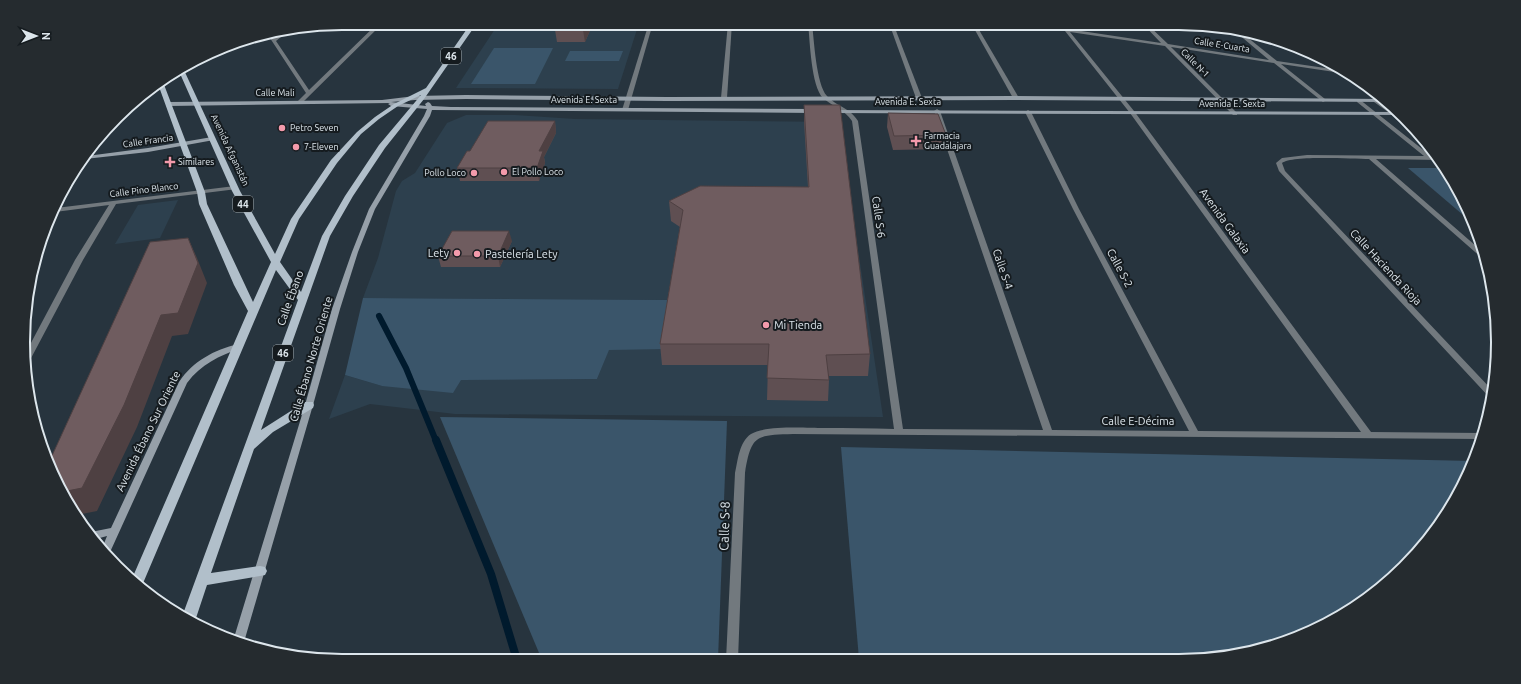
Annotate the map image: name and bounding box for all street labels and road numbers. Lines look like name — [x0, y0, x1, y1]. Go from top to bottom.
street label: Calle E-Cuarta — [1193, 36, 1251, 54]
street label: Calle N-1 — [1179, 47, 1211, 79]
road number: 46 — [441, 48, 461, 64]
street label: Calle Mali — [256, 88, 294, 98]
street label: Avenida E. Sexta — [551, 95, 617, 105]
street label: Avenida E. Sexta — [875, 97, 941, 107]
street label: Avenida E. Sexta — [1199, 99, 1265, 109]
street label: Avenida Afganistán — [209, 113, 251, 187]
street label: Calle Francia — [122, 133, 174, 149]
street label: Calle Pino Blanco — [109, 181, 179, 199]
street label: Avenida Galaxia — [1197, 186, 1253, 256]
street label: Calle S-6 — [870, 195, 888, 239]
road number: 44 — [233, 196, 253, 212]
street label: Calle Hacienda Rioja — [1348, 227, 1424, 307]
street label: Calle S-4 — [990, 247, 1016, 291]
street label: Calle S-2 — [1105, 247, 1135, 289]
street label: Calle Ébano — [274, 268, 306, 327]
street label: Calle Ébano Norte Oriente — [286, 295, 335, 423]
road number: 46 — [273, 345, 293, 361]
street label: Avenida Ébano Sur Oriente — [113, 368, 182, 493]
street label: Calle E-Décima — [1102, 415, 1174, 427]
street label: Calle S-8 — [716, 501, 732, 551]

